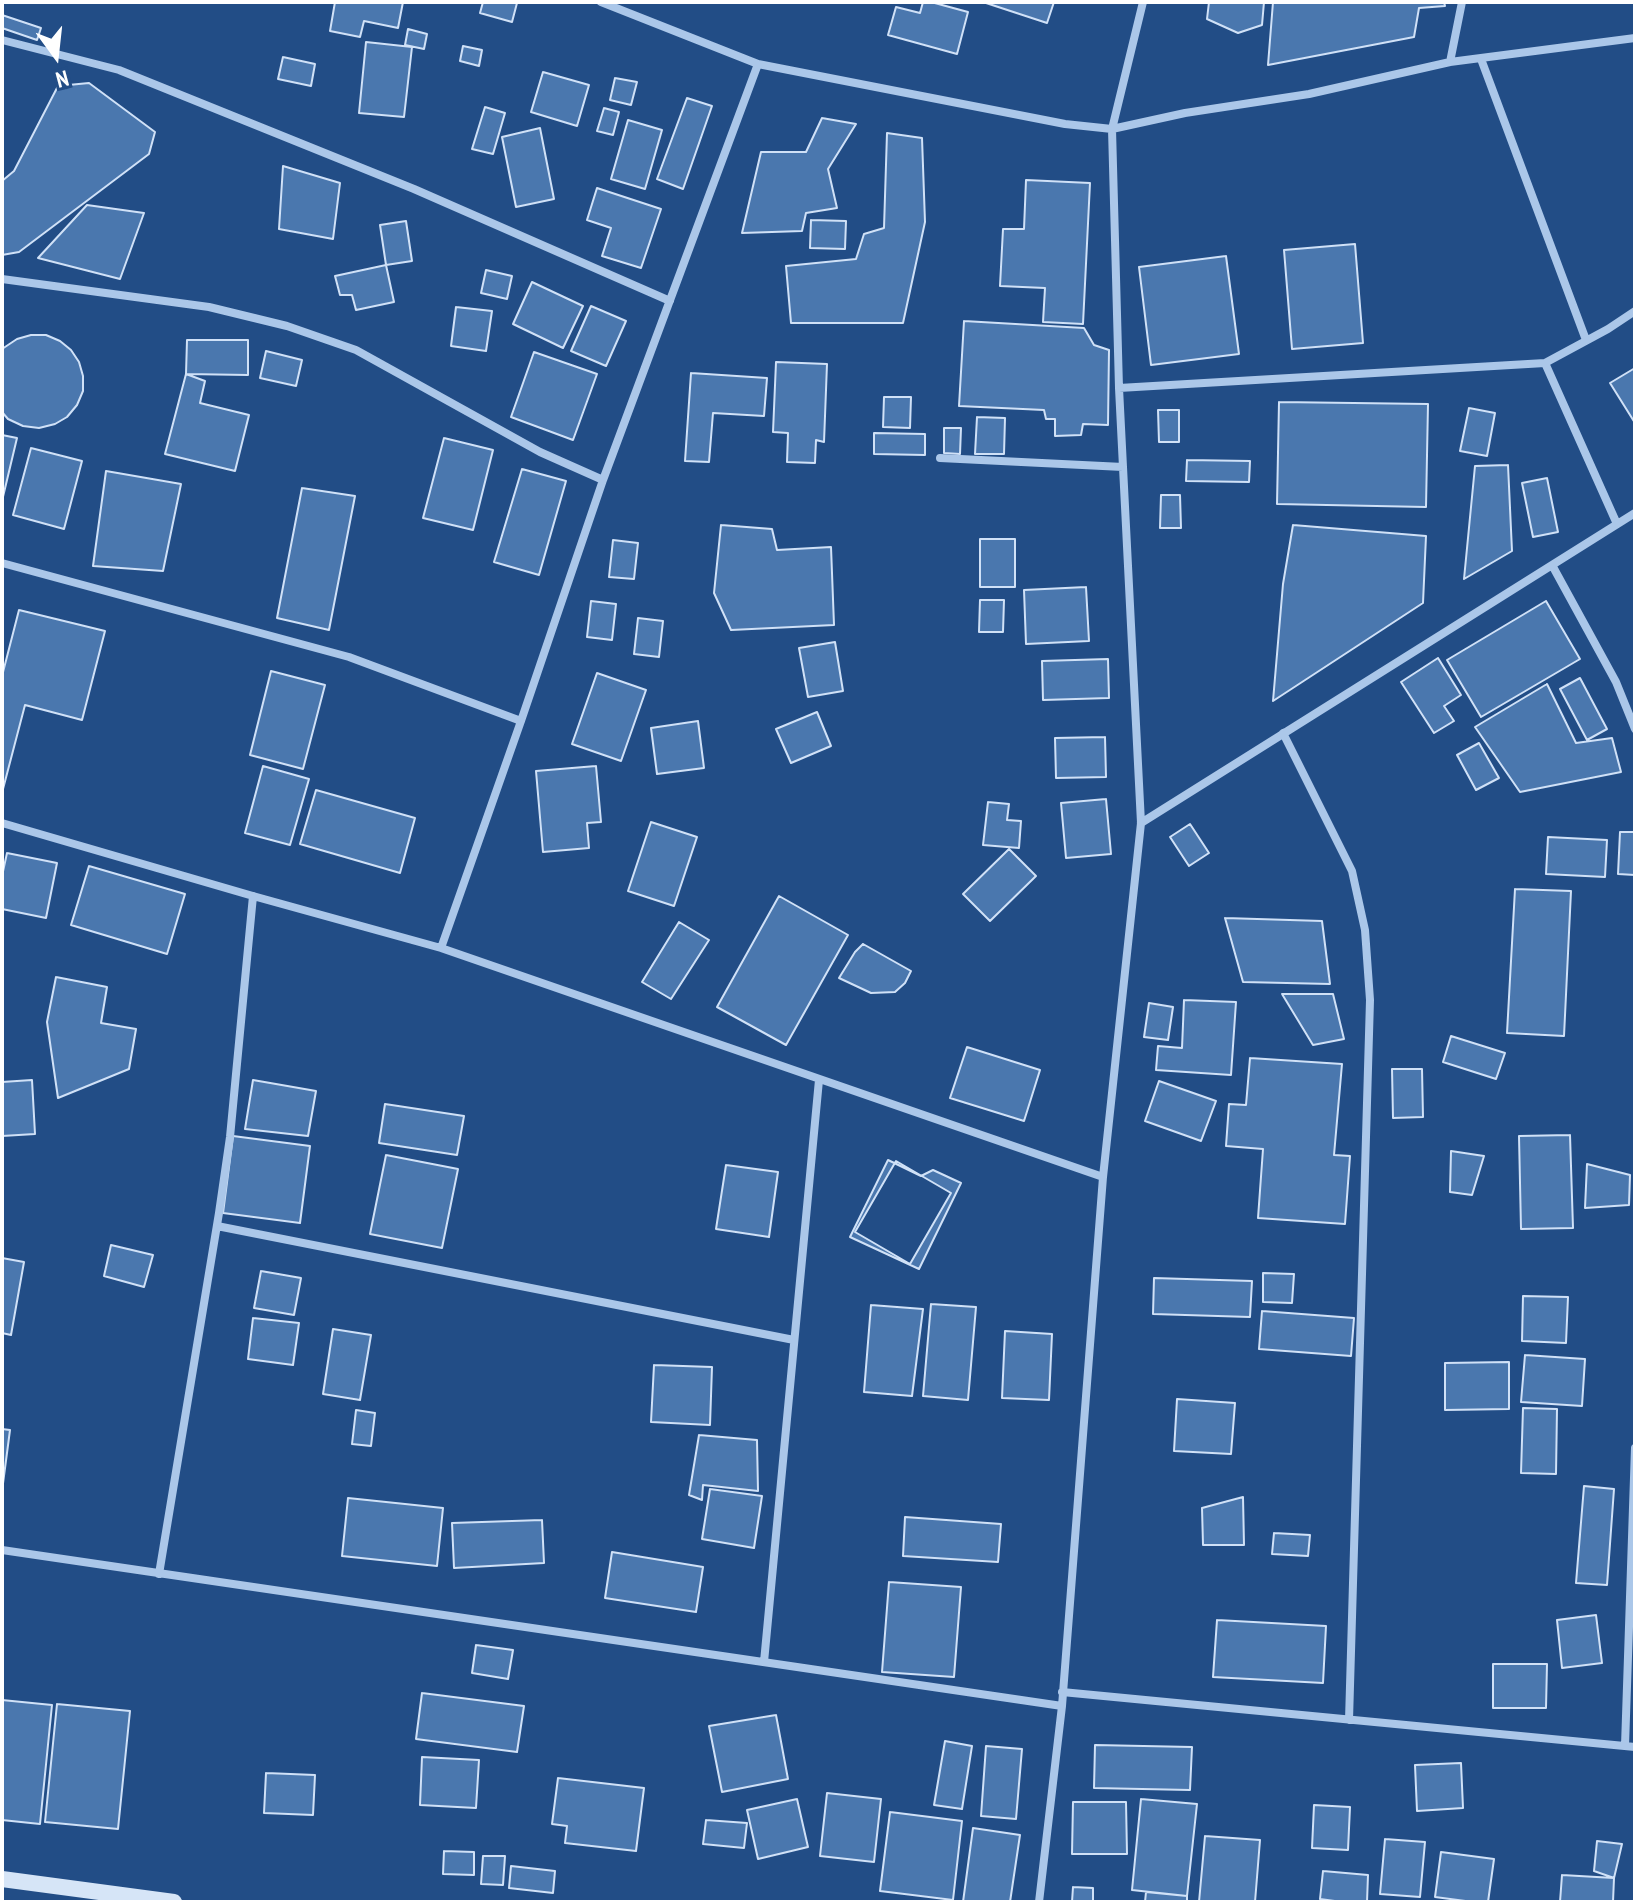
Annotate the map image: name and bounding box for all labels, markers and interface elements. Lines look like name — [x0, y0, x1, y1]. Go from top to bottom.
north arrow — [16, 16, 96, 96]
text: N — [53, 64, 72, 94]

